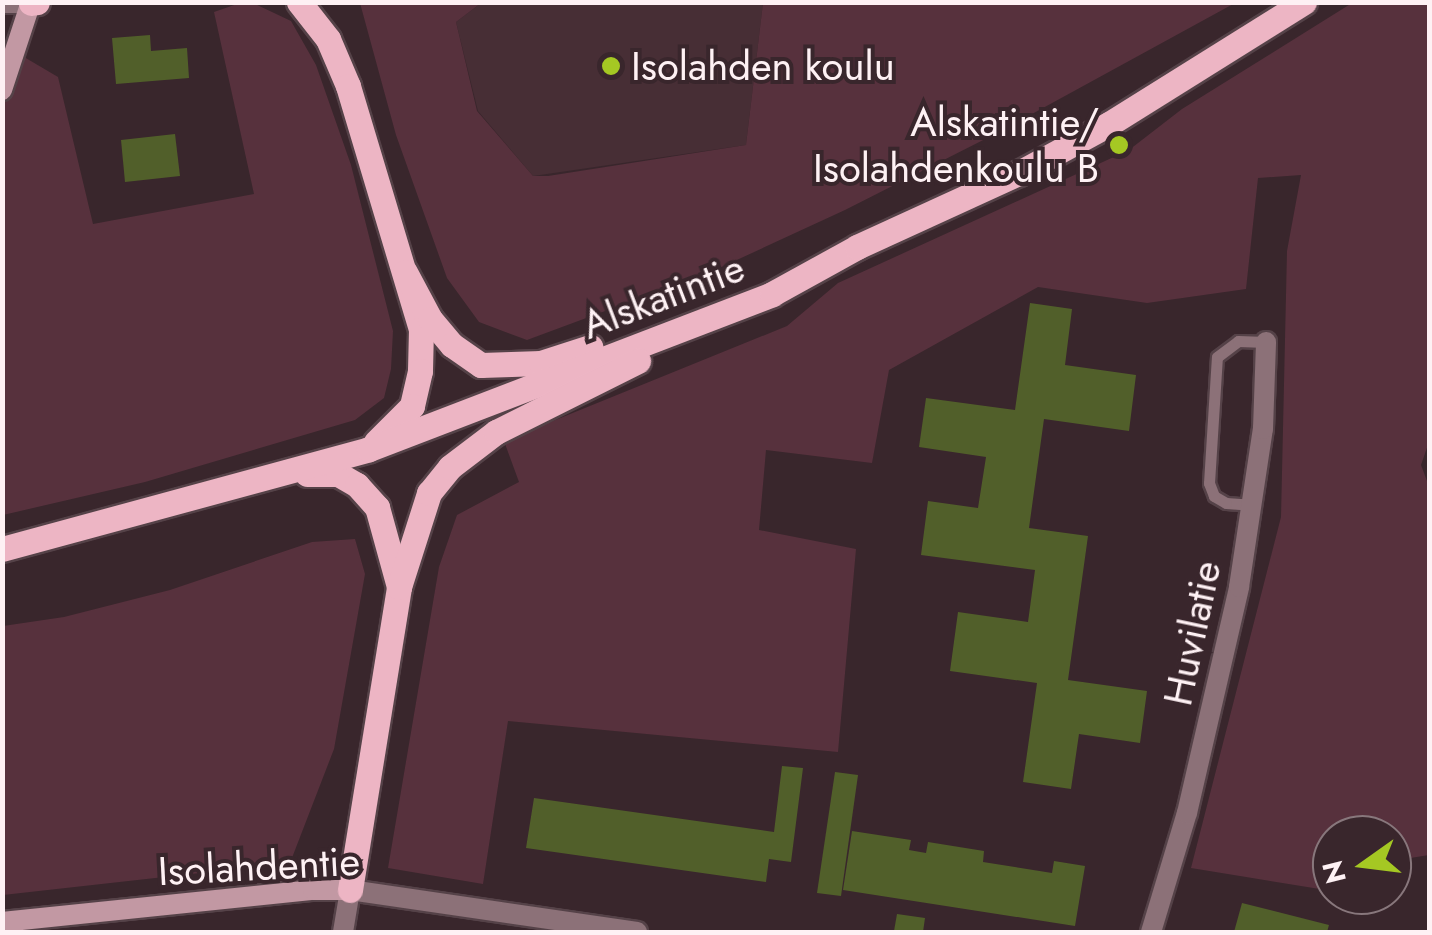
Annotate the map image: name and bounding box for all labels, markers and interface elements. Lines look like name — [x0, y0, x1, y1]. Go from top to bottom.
place label: Isolahden koulu — [631, 42, 895, 90]
marker: Isolahden koulu — [600, 55, 622, 77]
place label: Alskatintie/ Isolahdenkoulu B — [813, 98, 1099, 192]
marker: Alskatintie/ Isolahdenkoulu B — [1108, 134, 1130, 156]
street label: Alskatintie — [575, 243, 751, 349]
street label: Huvilatie — [1153, 556, 1231, 710]
north arrow — [1312, 815, 1412, 915]
street label: Isolahdentie — [157, 837, 361, 895]
text: N — [1312, 856, 1357, 888]

